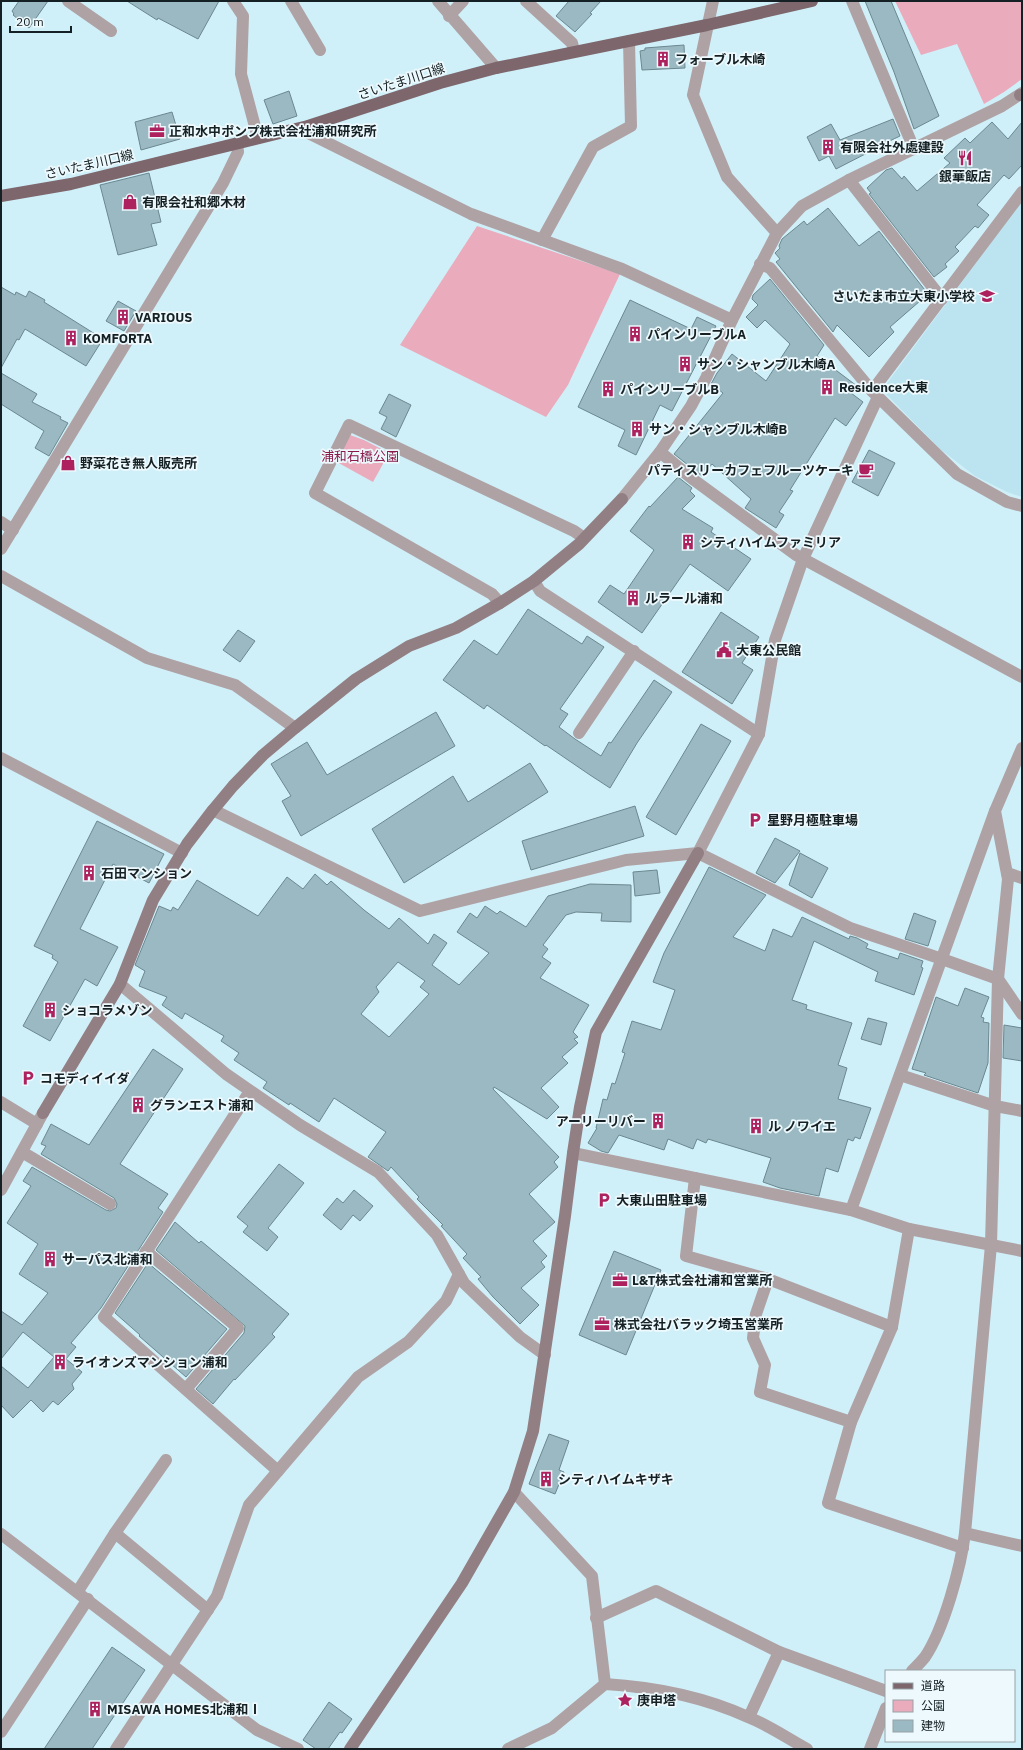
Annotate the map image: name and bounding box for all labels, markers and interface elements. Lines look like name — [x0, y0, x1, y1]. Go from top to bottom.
scale bar — [10, 8, 71, 34]
text: 20 m — [16, 14, 44, 29]
building icon: フォーブル木崎 — [654, 50, 672, 68]
place label: フォーブル木崎 — [675, 51, 765, 68]
street label: さいたま川口線 — [355, 59, 447, 104]
office icon: 正和水中ポンプ株式会社浦和研究所 — [148, 122, 166, 140]
place label: 正和水中ポンプ株式会社浦和研究所 — [169, 123, 377, 140]
building icon: 有限会社外處建設 — [819, 138, 837, 156]
place label: 有限会社外處建設 — [840, 139, 944, 156]
street label: さいたま川口線 — [43, 146, 135, 183]
restaurant icon: 銀華飯店 — [956, 149, 974, 167]
place label: 銀華飯店 — [939, 168, 991, 185]
shop icon: 有限会社和郷木材 — [121, 193, 139, 211]
place label: 有限会社和郷木材 — [142, 194, 246, 211]
school or university icon: さいたま市立大東小学校 — [978, 287, 996, 305]
place label: さいたま市立大東小学校 — [832, 288, 975, 305]
building icon: VARIOUS — [114, 308, 132, 326]
place label: VARIOUS — [135, 309, 192, 326]
building icon: パインリーブルA — [626, 325, 644, 343]
place label: パインリーブルA — [647, 326, 746, 343]
building icon: KOMFORTA — [62, 329, 80, 347]
place label: KOMFORTA — [83, 330, 152, 347]
building icon: サン・シャンブル木崎A — [676, 355, 694, 373]
place label: サン・シャンブル木崎A — [697, 356, 836, 373]
building icon: Residence大東 — [818, 378, 836, 396]
place label: Residence大東 — [839, 379, 928, 396]
building icon: パインリーブルB — [599, 380, 617, 398]
place label: パインリーブルB — [620, 381, 719, 398]
building icon: サン・シャンブル木崎B — [628, 420, 646, 438]
place label: サン・シャンブル木崎B — [649, 421, 788, 438]
park label: 浦和石橋公園 — [321, 448, 399, 465]
shop icon: 野菜花き無人販売所 — [59, 454, 77, 472]
place label: 野菜花き無人販売所 — [80, 455, 197, 472]
cafe icon: パティスリーカフェフルーツケーキ — [857, 461, 875, 479]
place label: パティスリーカフェフルーツケーキ — [647, 462, 854, 479]
building icon: シティハイムファミリア — [679, 533, 697, 551]
place label: シティハイムファミリア — [700, 534, 841, 551]
building icon: ルラール浦和 — [624, 589, 642, 607]
place label: ルラール浦和 — [645, 590, 723, 607]
public building icon: 大東公民館 — [715, 641, 733, 659]
place label: 大東公民館 — [736, 642, 801, 659]
parking icon: 星野月極駐車場 — [746, 811, 764, 829]
place label: 星野月極駐車場 — [767, 812, 858, 829]
building icon: 石田マンション — [80, 864, 98, 882]
place label: 石田マンション — [101, 865, 192, 882]
building icon: ショコラメゾン — [41, 1001, 59, 1019]
place label: ショコラメゾン — [62, 1002, 153, 1019]
parking icon: コモディイイダ — [19, 1069, 37, 1087]
place label: コモディイイダ — [40, 1070, 130, 1087]
building icon: グランエスト浦和 — [129, 1096, 147, 1114]
place label: グランエスト浦和 — [150, 1097, 254, 1114]
building icon: アーリーリバー — [649, 1112, 667, 1130]
place label: アーリーリバー — [556, 1113, 646, 1130]
building icon: ル ノワイエ — [747, 1117, 765, 1135]
place label: ル ノワイエ — [768, 1118, 836, 1135]
parking icon: 大東山田駐車場 — [595, 1191, 613, 1209]
place label: 大東山田駐車場 — [616, 1192, 707, 1209]
building icon: サーパス北浦和 — [41, 1250, 59, 1268]
place label: サーパス北浦和 — [62, 1251, 153, 1268]
office icon: L&T株式会社浦和営業所 — [611, 1271, 629, 1289]
place label: L&T株式会社浦和営業所 — [632, 1272, 772, 1289]
office icon: 株式会社バラック埼玉営業所 — [593, 1315, 611, 1333]
place label: 株式会社バラック埼玉営業所 — [614, 1316, 783, 1333]
building icon: ライオンズマンション浦和 — [51, 1353, 69, 1371]
place label: ライオンズマンション浦和 — [72, 1354, 228, 1371]
building icon: シティハイムキザキ — [537, 1470, 555, 1488]
place label: シティハイムキザキ — [558, 1471, 674, 1488]
legend — [885, 1670, 1015, 1742]
text: 道路 — [921, 1678, 945, 1693]
place icon: 庚申塔 — [616, 1691, 634, 1709]
place label: 庚申塔 — [637, 1692, 676, 1709]
text: 公園 — [921, 1698, 945, 1713]
building icon: MISAWA HOMES北浦和Ⅰ — [86, 1700, 104, 1718]
place label: MISAWA HOMES北浦和Ⅰ — [107, 1701, 262, 1718]
text: 建物 — [921, 1718, 945, 1733]

